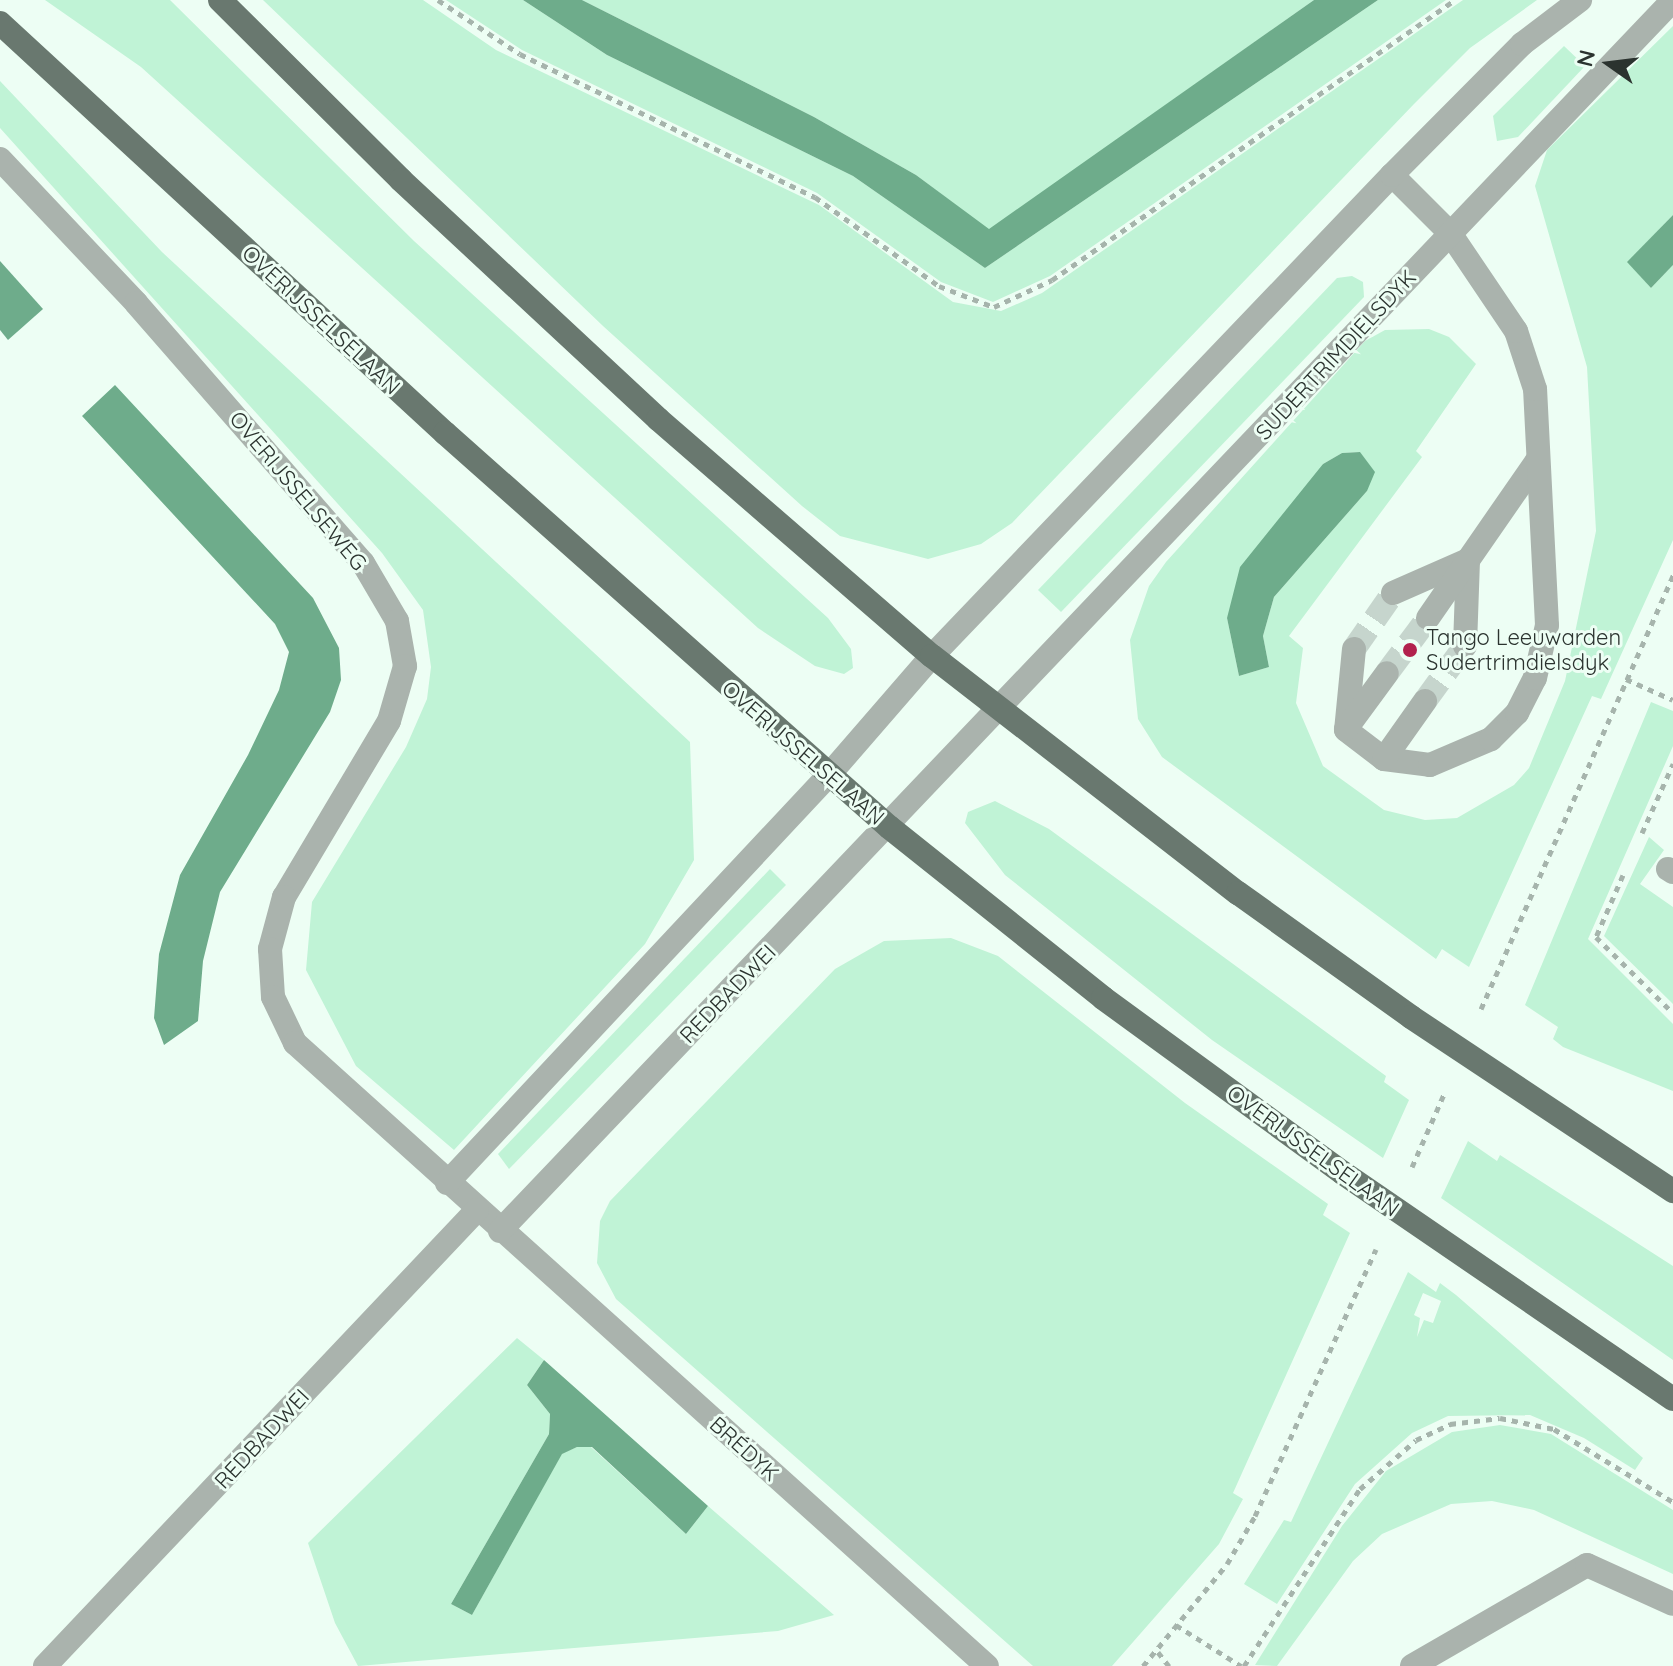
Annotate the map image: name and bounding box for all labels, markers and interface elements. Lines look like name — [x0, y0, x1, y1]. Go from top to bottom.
north arrow — [1569, 24, 1649, 104]
text: N — [1570, 47, 1601, 69]
street label: OVERIJSSELSELAAN — [236, 240, 406, 400]
street label: SUDERTRIMDIELSDYK — [1250, 265, 1422, 445]
street label: OVERIJSSELSEWEG — [224, 406, 372, 576]
place label: Tango Leeuwarden Sudertrimdielsdyk — [1426, 624, 1621, 676]
marker: Tango Leeuwarden Sudertrimdielsdyk — [1401, 641, 1419, 659]
street label: OVERIJSSELSELAAN — [716, 675, 890, 831]
street label: REDBADWEI — [675, 939, 781, 1049]
street label: OVERIJSSELSELAAN — [1222, 1080, 1404, 1222]
street label: REDBADWEI — [209, 1384, 315, 1494]
street label: BRÉDYK — [704, 1411, 784, 1487]

